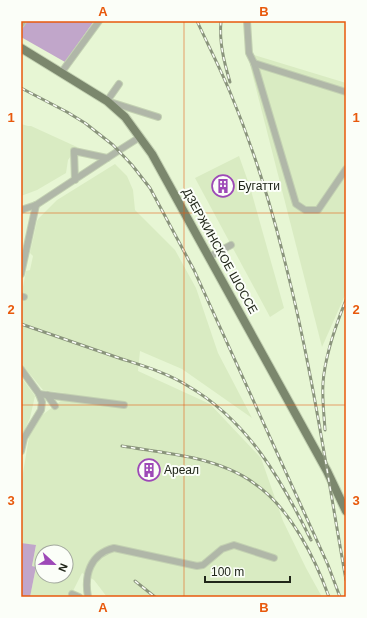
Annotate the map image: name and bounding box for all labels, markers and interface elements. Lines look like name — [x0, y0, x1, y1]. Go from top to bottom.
text: A — [98, 4, 108, 19]
text: B — [259, 4, 269, 19]
text: 1 — [7, 110, 15, 125]
text: 1 — [352, 110, 360, 125]
building icon: Бугатти — [210, 173, 236, 199]
place label: Бугатти — [238, 179, 280, 193]
street label: ДЗЕРЖИНСКОЕ ШОССЕ — [180, 186, 260, 316]
text: 2 — [7, 302, 15, 317]
text: 2 — [352, 302, 360, 317]
building icon: Ареал — [136, 457, 162, 483]
place label: Ареал — [164, 463, 199, 477]
text: 3 — [7, 493, 15, 508]
text: 3 — [352, 493, 360, 508]
north arrow — [34, 544, 74, 584]
scale bar — [205, 558, 290, 584]
text: N — [56, 562, 70, 574]
text: 100 m — [211, 565, 244, 579]
text: A — [98, 600, 108, 615]
text: B — [259, 600, 269, 615]

